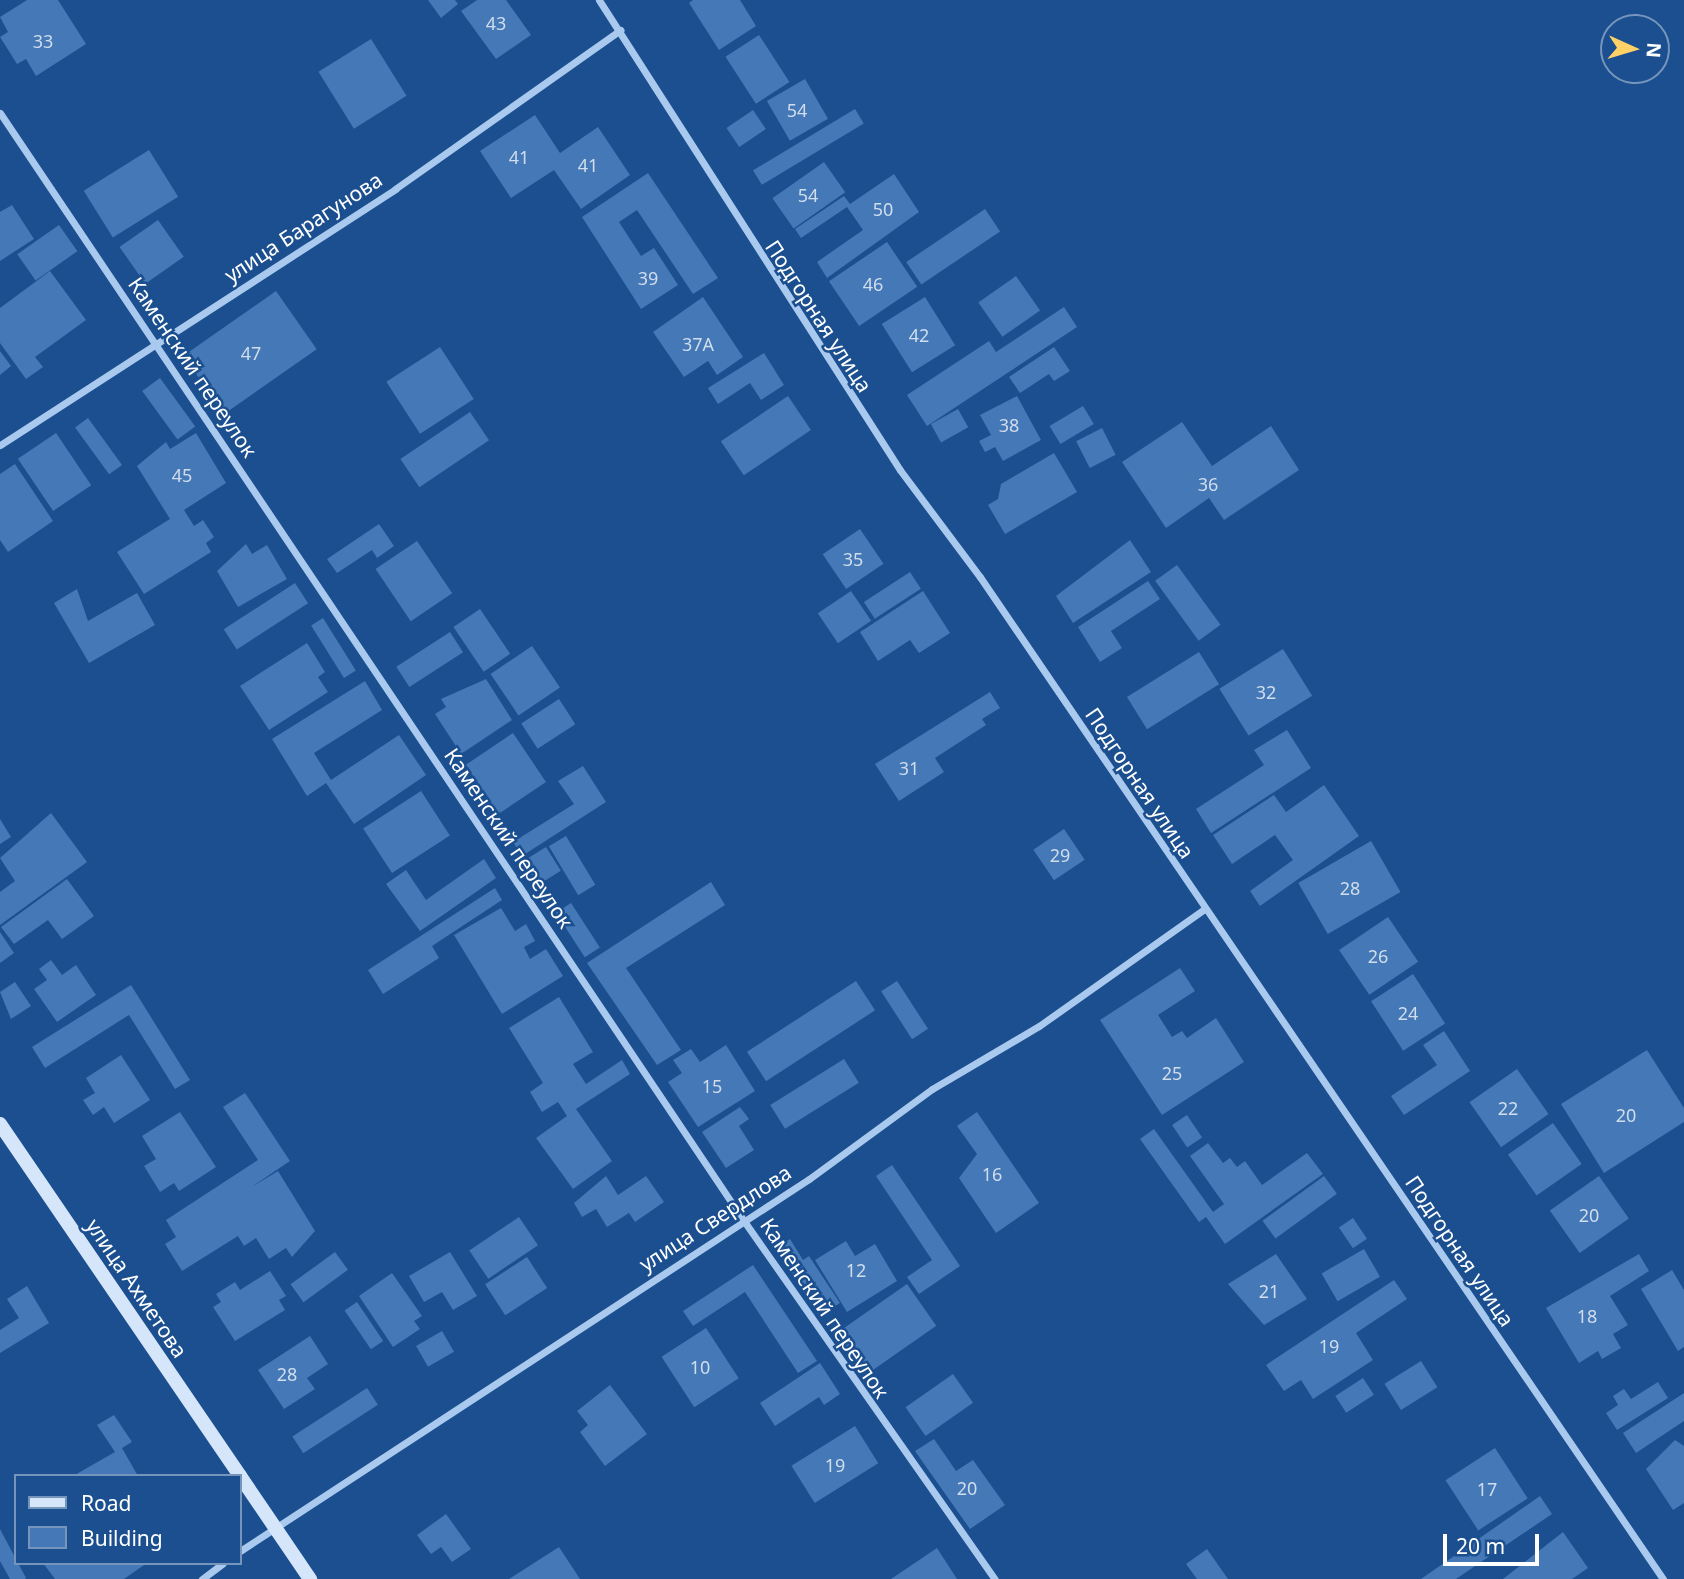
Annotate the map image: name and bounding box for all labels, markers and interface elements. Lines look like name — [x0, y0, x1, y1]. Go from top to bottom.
house number: 43 — [486, 12, 506, 34]
north arrow — [1600, 14, 1670, 84]
house number: 33 — [33, 30, 53, 52]
text: N — [1640, 42, 1667, 59]
house number: 54 — [787, 99, 807, 121]
house number: 41 — [509, 146, 529, 168]
house number: 41 — [578, 154, 598, 176]
street label: улица Барагунова — [219, 167, 387, 287]
house number: 54 — [798, 184, 818, 206]
house number: 50 — [873, 198, 893, 220]
street label: Подгорная улица — [760, 235, 878, 397]
house number: 39 — [638, 267, 658, 289]
street label: Каменский переулок — [123, 272, 263, 462]
house number: 46 — [863, 273, 883, 295]
house number: 42 — [909, 324, 929, 346]
house number: 37А — [682, 333, 714, 355]
house number: 47 — [241, 342, 261, 364]
house number: 38 — [999, 414, 1019, 436]
house number: 45 — [172, 464, 192, 486]
house number: 36 — [1198, 473, 1218, 495]
house number: 35 — [843, 548, 863, 570]
house number: 32 — [1256, 681, 1276, 703]
street label: Подгорная улица — [1080, 703, 1200, 863]
street label: Каменский переулок — [439, 743, 579, 933]
house number: 31 — [899, 757, 919, 779]
house number: 29 — [1050, 844, 1070, 866]
house number: 28 — [1340, 877, 1360, 899]
house number: 26 — [1368, 945, 1388, 967]
house number: 24 — [1398, 1002, 1418, 1024]
house number: 25 — [1162, 1062, 1182, 1084]
house number: 15 — [702, 1075, 722, 1097]
house number: 22 — [1498, 1097, 1518, 1119]
house number: 20 — [1616, 1104, 1636, 1126]
street label: улица Свердлова — [634, 1160, 796, 1276]
house number: 16 — [982, 1163, 1002, 1185]
street label: Подгорная улица — [1400, 1171, 1520, 1331]
house number: 20 — [1579, 1204, 1599, 1226]
street label: Каменский переулок — [755, 1213, 895, 1403]
street label: улица Ахметова — [81, 1214, 193, 1362]
house number: 12 — [846, 1259, 866, 1281]
house number: 21 — [1259, 1280, 1279, 1302]
house number: 18 — [1577, 1305, 1597, 1327]
house number: 19 — [1319, 1335, 1339, 1357]
house number: 10 — [690, 1356, 710, 1378]
house number: 28 — [277, 1363, 297, 1385]
house number: 19 — [825, 1454, 845, 1476]
legend — [14, 1474, 242, 1565]
house number: 20 — [957, 1477, 977, 1499]
house number: 17 — [1477, 1478, 1497, 1500]
text: Road — [81, 1489, 131, 1517]
scale bar — [1446, 1520, 1542, 1564]
text: Building — [81, 1524, 163, 1552]
text: 20 m — [1456, 1532, 1505, 1560]

